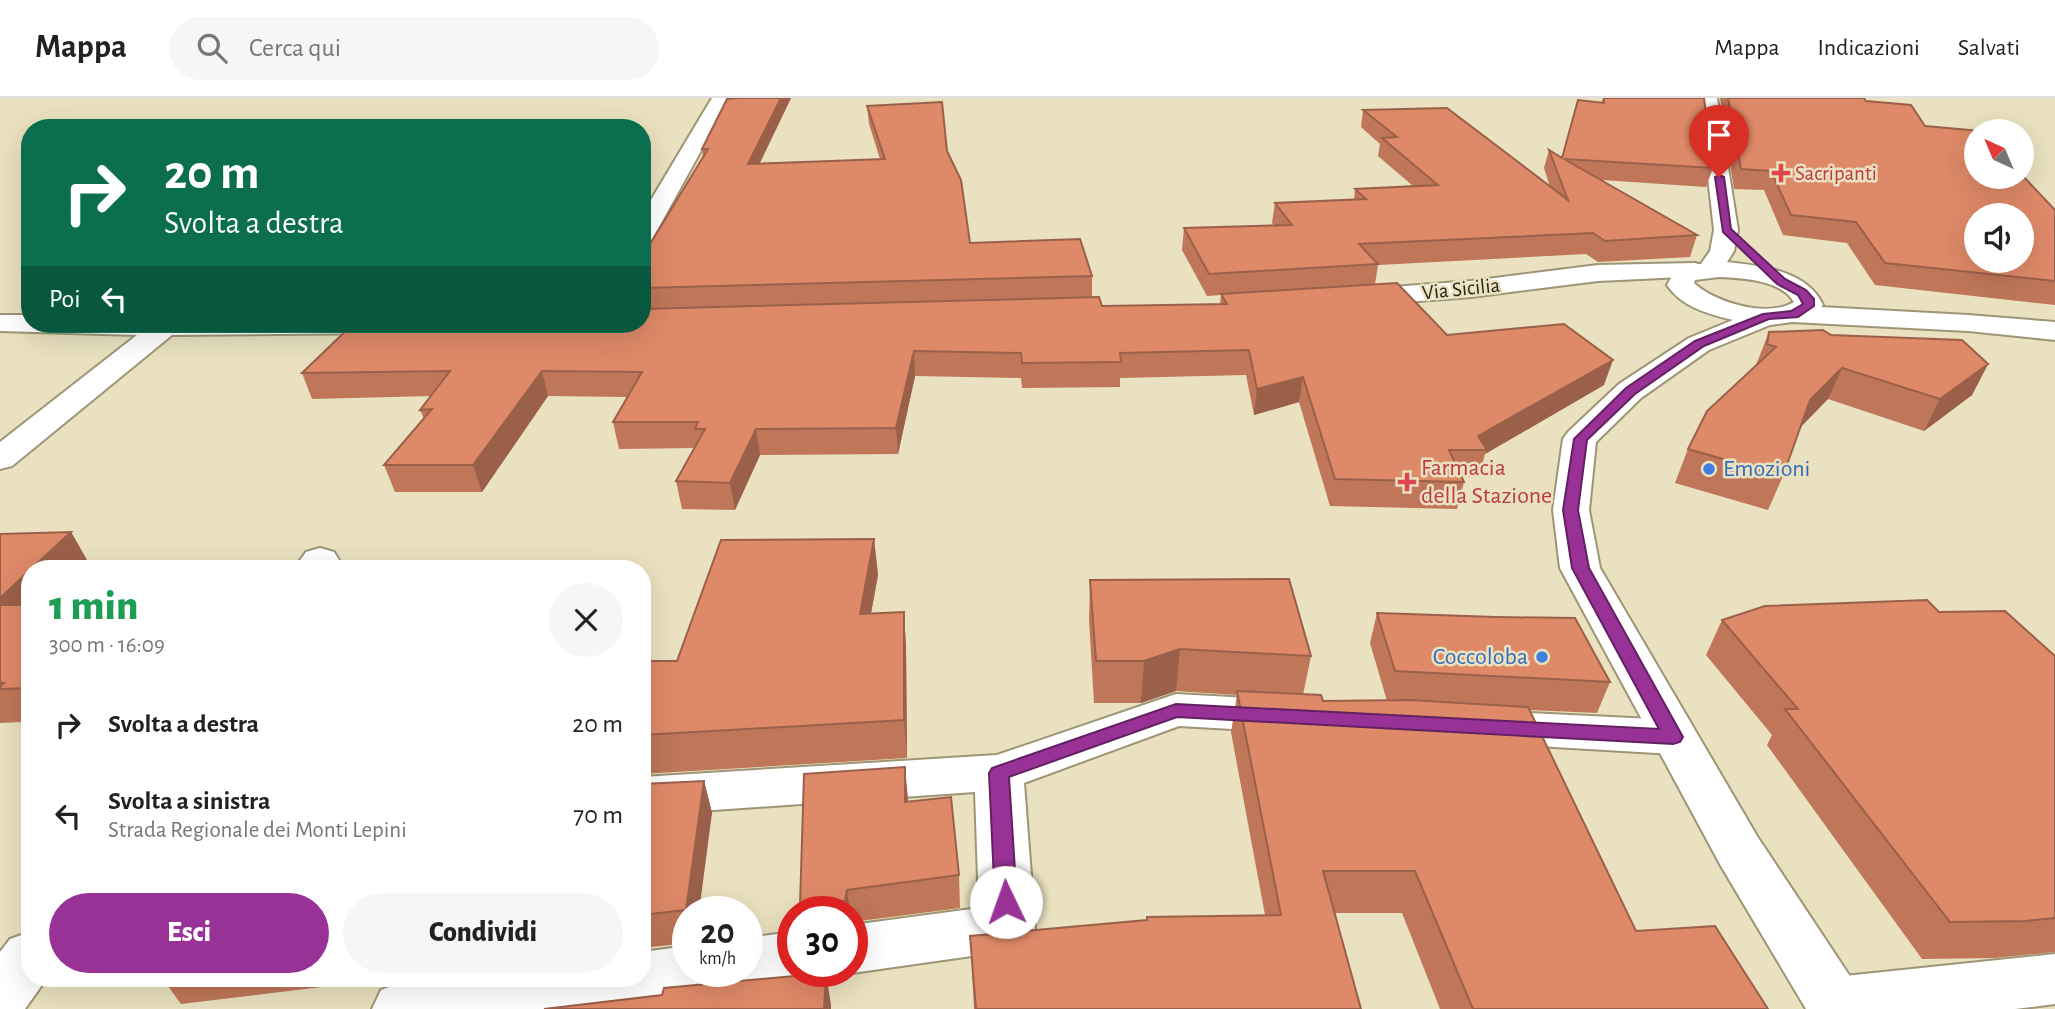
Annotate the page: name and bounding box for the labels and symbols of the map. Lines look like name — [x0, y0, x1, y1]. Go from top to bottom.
pin — [1689, 105, 1749, 177]
north arrow — [1964, 119, 2034, 189]
place label: Sacripanti — [1795, 163, 1877, 184]
marker: Sacripanti — [1773, 165, 1789, 181]
street label: Via Sicilia — [1421, 274, 1501, 304]
place label: Farmacia della Stazione — [1421, 456, 1552, 508]
place label: Emozioni — [1723, 457, 1810, 481]
marker: Emozioni — [1701, 461, 1717, 477]
marker: Farmacia della Stazione — [1399, 474, 1415, 490]
place label: Coccoloba — [1433, 645, 1528, 669]
marker: Coccoloba — [1534, 649, 1550, 665]
position arrow — [969, 865, 1043, 939]
speed limit sign: 30 — [777, 896, 868, 987]

